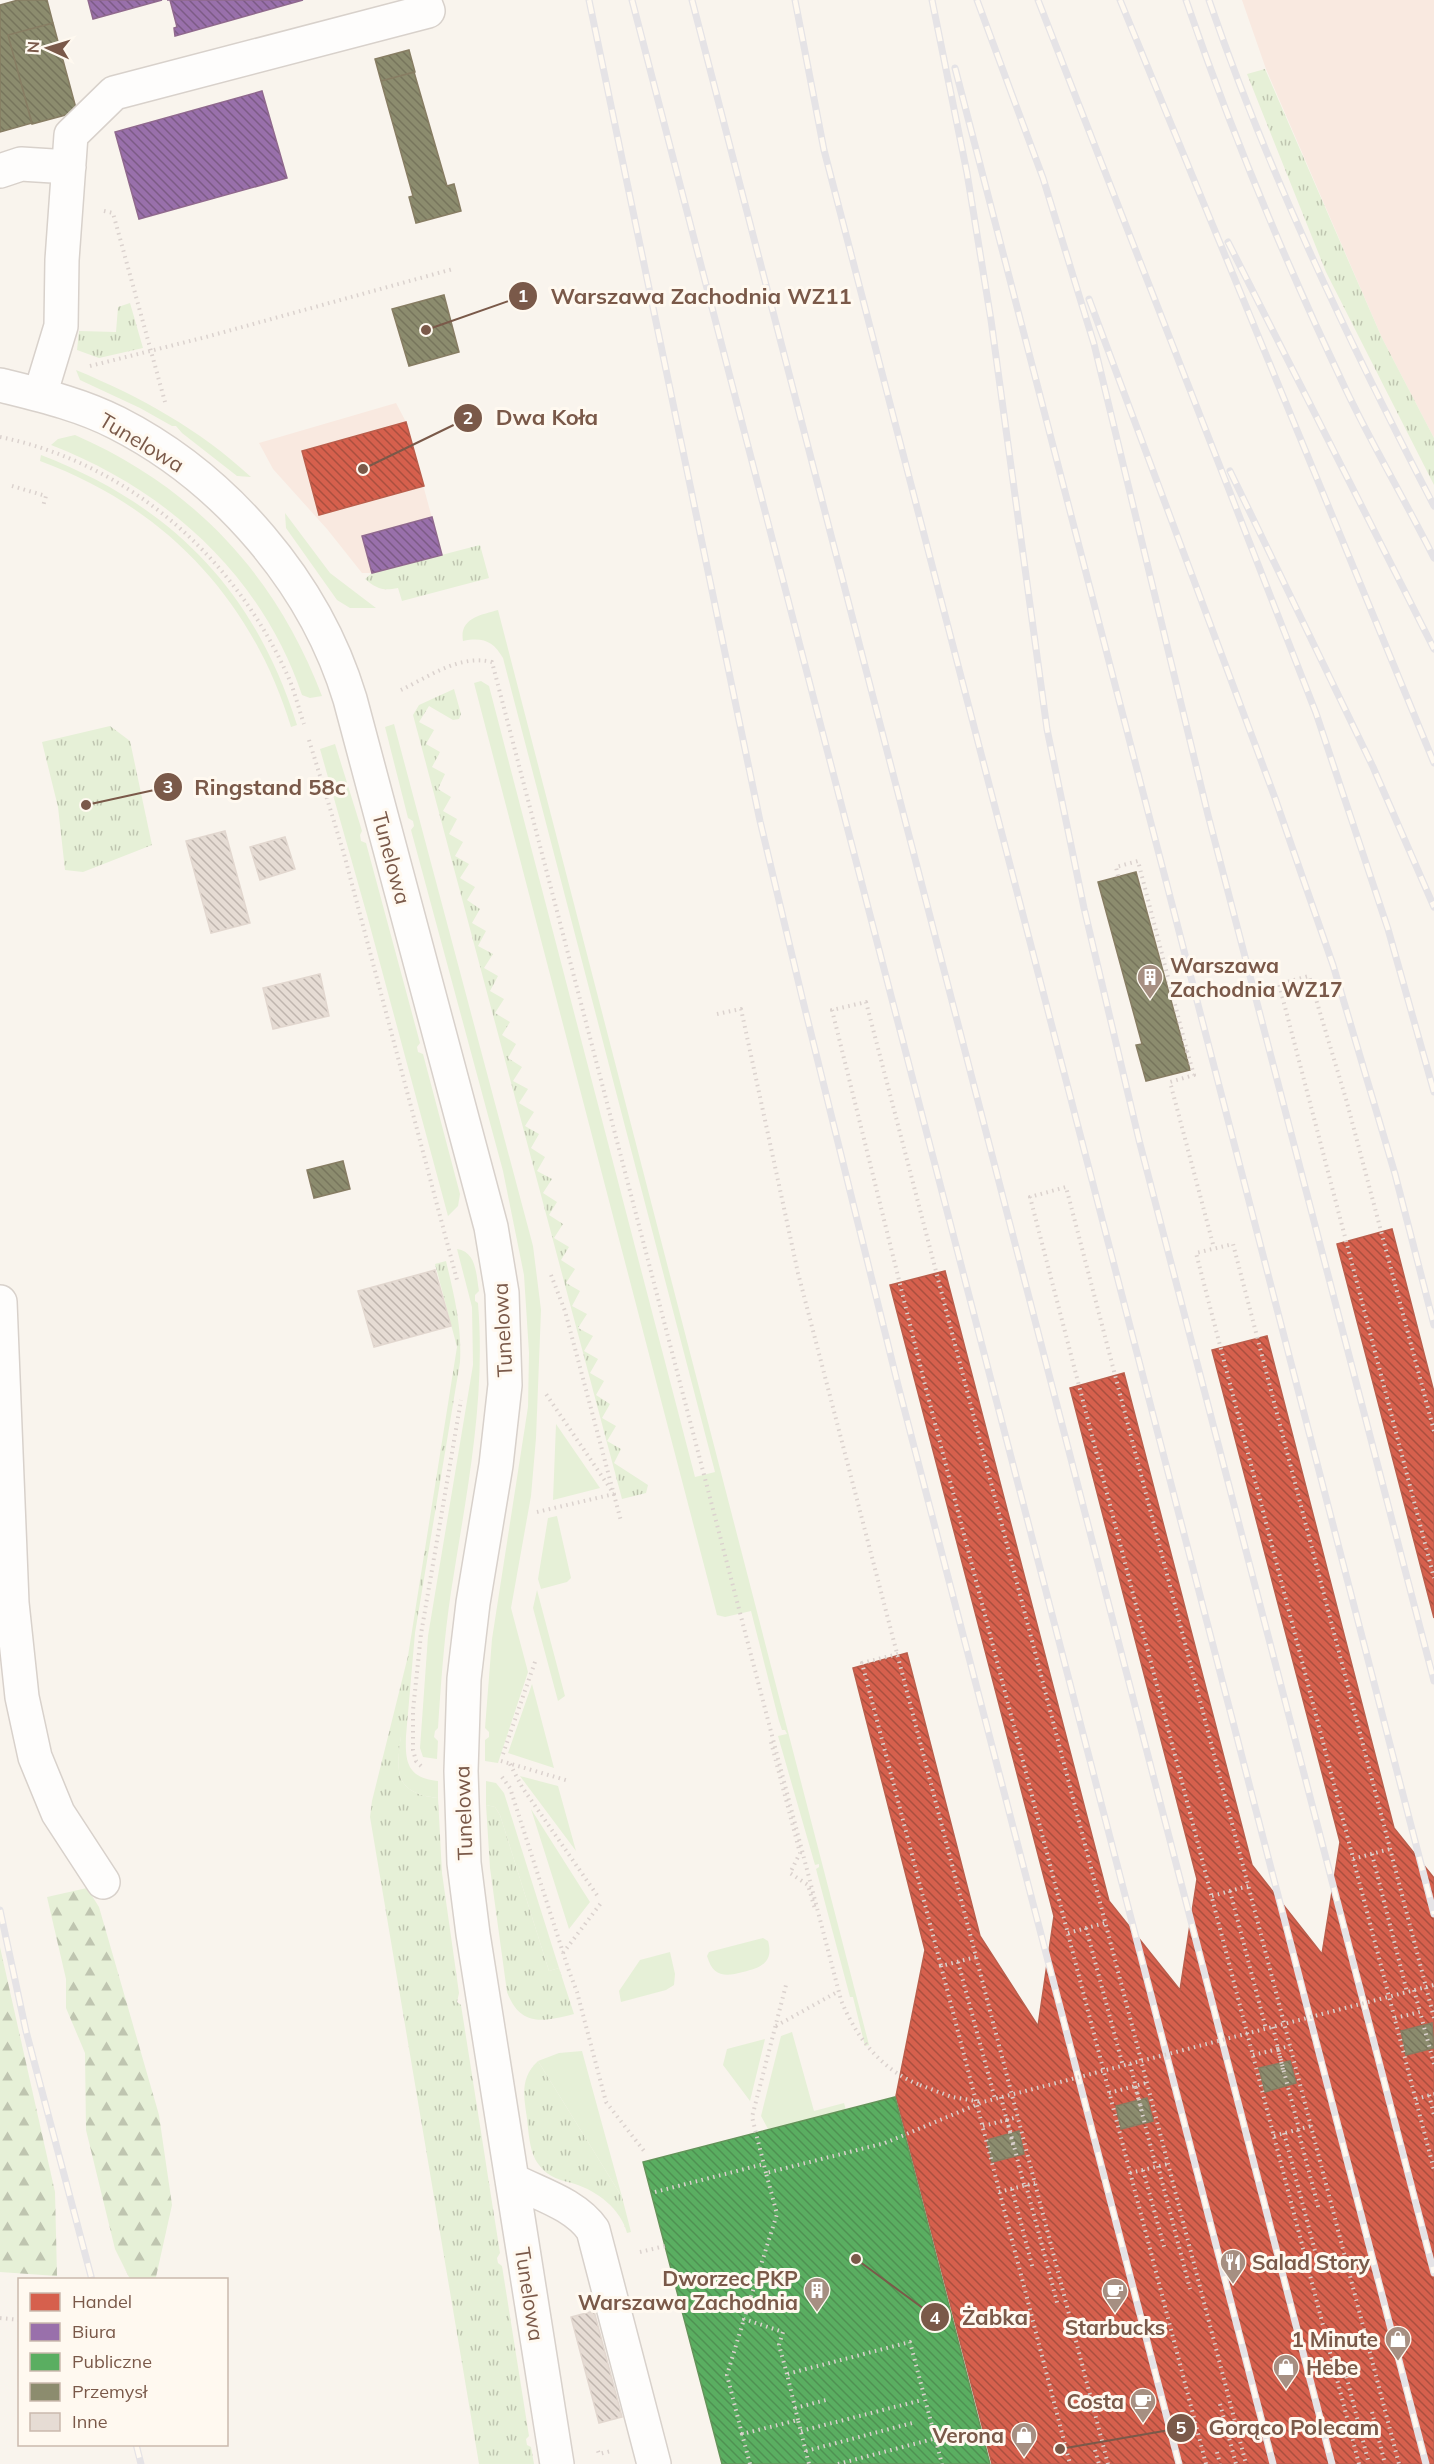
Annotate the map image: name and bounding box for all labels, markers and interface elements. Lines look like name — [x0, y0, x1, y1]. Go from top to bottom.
north arrow — [18, 18, 78, 78]
text: N — [23, 40, 43, 54]
callout: Warszawa Zachodnia WZ11 — [508, 276, 863, 316]
text: Warszawa Zachodnia WZ11 — [550, 282, 852, 310]
text: 1 — [518, 284, 528, 307]
callout: Dwa Koła — [453, 398, 610, 438]
text: Dwa Koła — [496, 403, 598, 431]
text: 2 — [463, 406, 473, 429]
street label: Tunelowa — [95, 407, 189, 477]
callout: Ringstand 58c — [153, 767, 358, 807]
text: Ringstand 58c — [194, 773, 346, 801]
text: 3 — [163, 775, 173, 798]
street label: Tunelowa — [367, 809, 417, 907]
place label: Warszawa Zachodnia WZ17 — [1170, 952, 1343, 1002]
building icon: Warszawa Zachodnia WZ17 — [1135, 962, 1165, 1000]
street label: Tunelowa — [487, 1282, 517, 1378]
street label: Tunelowa — [448, 1765, 478, 1861]
street label: Tunelowa — [510, 2245, 550, 2343]
restaurant icon: Salad Story — [1218, 2247, 1248, 2285]
place label: Salad Story — [1252, 2249, 1370, 2275]
place label: Dworzec PKP Warszawa Zachodnia — [578, 2265, 798, 2315]
building icon: Dworzec PKP Warszawa Zachodnia — [802, 2275, 832, 2313]
cafe icon: Starbucks — [1100, 2276, 1130, 2314]
legend — [18, 2278, 228, 2446]
text: Handel — [72, 2290, 132, 2313]
callout: Żabka — [920, 2297, 1040, 2337]
text: Żabka — [962, 2303, 1028, 2331]
text: 4 — [930, 2306, 941, 2329]
place label: Starbucks — [1065, 2314, 1165, 2340]
text: Biura — [72, 2320, 116, 2343]
shop icon: 1 Minute — [1383, 2324, 1413, 2362]
place label: 1 Minute — [1291, 2326, 1378, 2352]
text: Publiczne — [72, 2350, 152, 2373]
shop icon: Hebe — [1271, 2352, 1301, 2390]
place label: Hebe — [1306, 2354, 1358, 2380]
text: Przemysł — [72, 2380, 148, 2403]
cafe icon: Costa — [1128, 2386, 1158, 2424]
place label: Costa — [1067, 2388, 1124, 2414]
callout: Gorąco Polecam — [1166, 2408, 1391, 2448]
text: Inne — [72, 2410, 108, 2433]
text: Gorąco Polecam — [1209, 2413, 1379, 2441]
text: 5 — [1176, 2416, 1187, 2439]
shop icon: Verona — [1009, 2420, 1039, 2458]
place label: Verona — [931, 2422, 1004, 2448]

